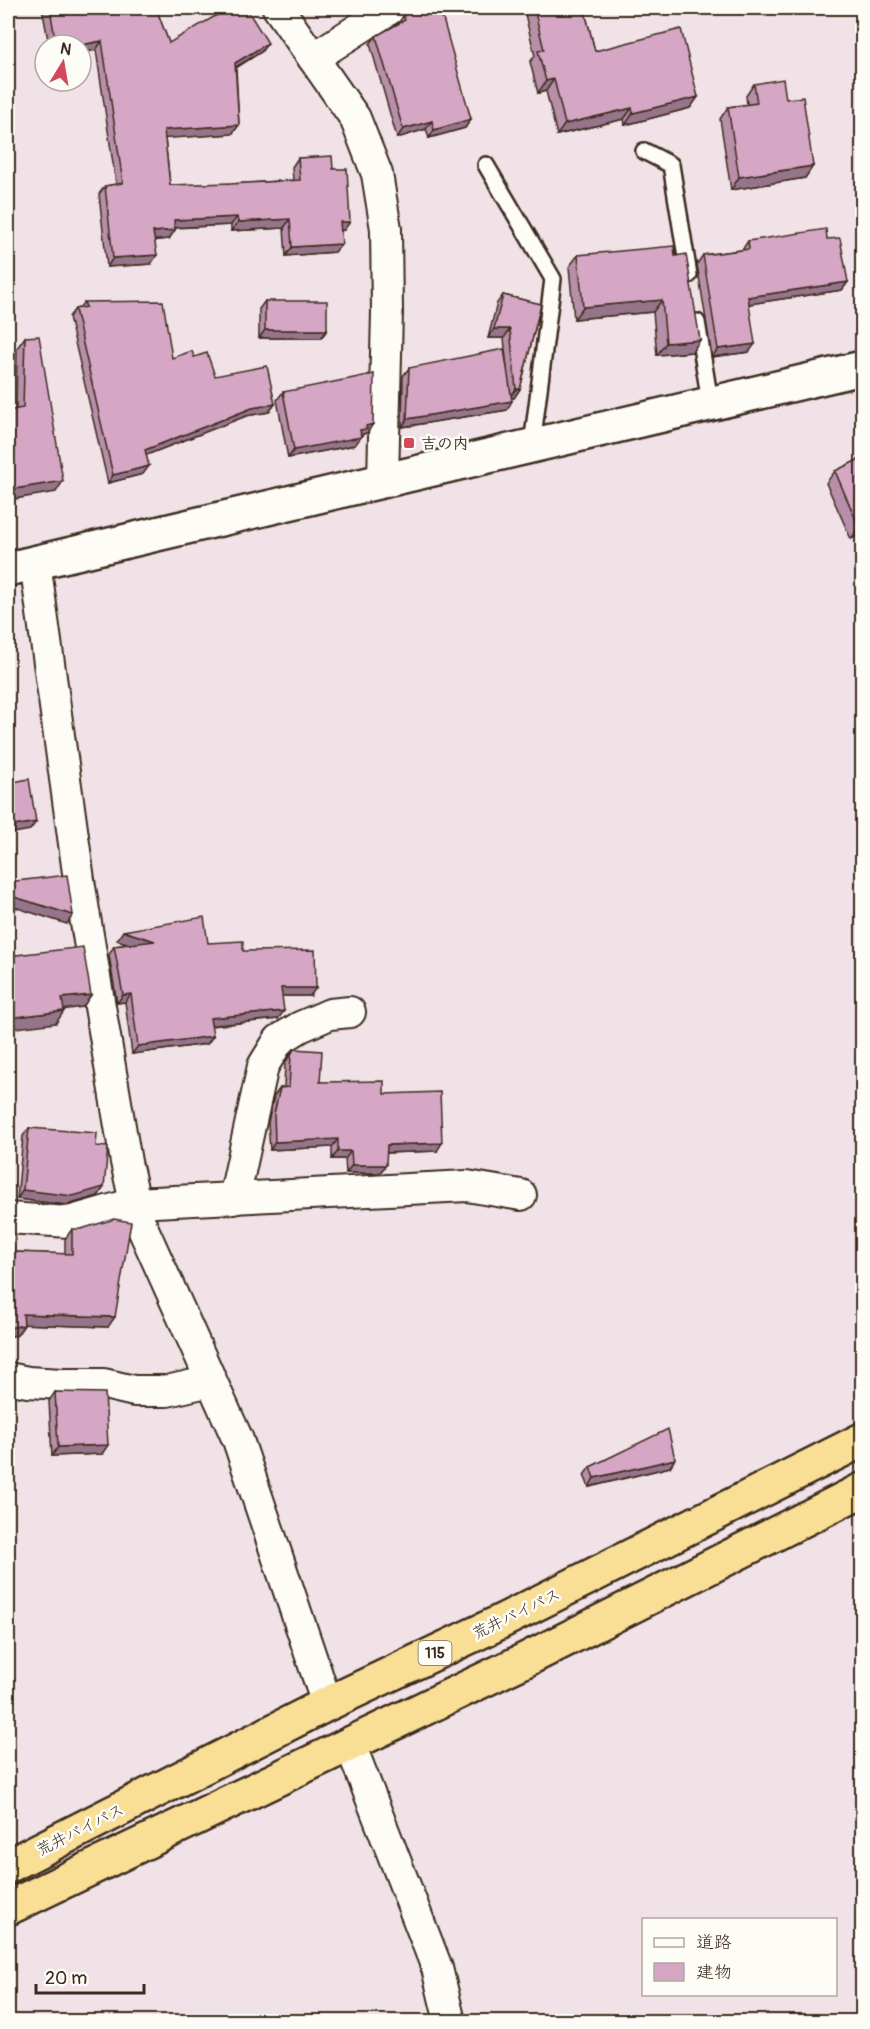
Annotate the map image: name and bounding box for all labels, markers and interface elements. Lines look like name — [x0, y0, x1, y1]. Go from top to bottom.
north arrow — [33, 33, 93, 93]
text: N — [58, 38, 73, 60]
place label: 吉の内 — [421, 434, 469, 454]
marker: 吉の内 — [402, 436, 416, 450]
street label: 荒井バイパス — [469, 1584, 564, 1644]
road number: 115 — [418, 1641, 452, 1665]
street label: 荒井バイパス — [33, 1799, 128, 1861]
legend — [642, 1918, 837, 1996]
text: 道路 — [696, 1931, 732, 1954]
scale bar — [36, 1957, 144, 1995]
text: 建物 — [696, 1961, 732, 1984]
text: 20 m — [45, 1967, 87, 1990]

